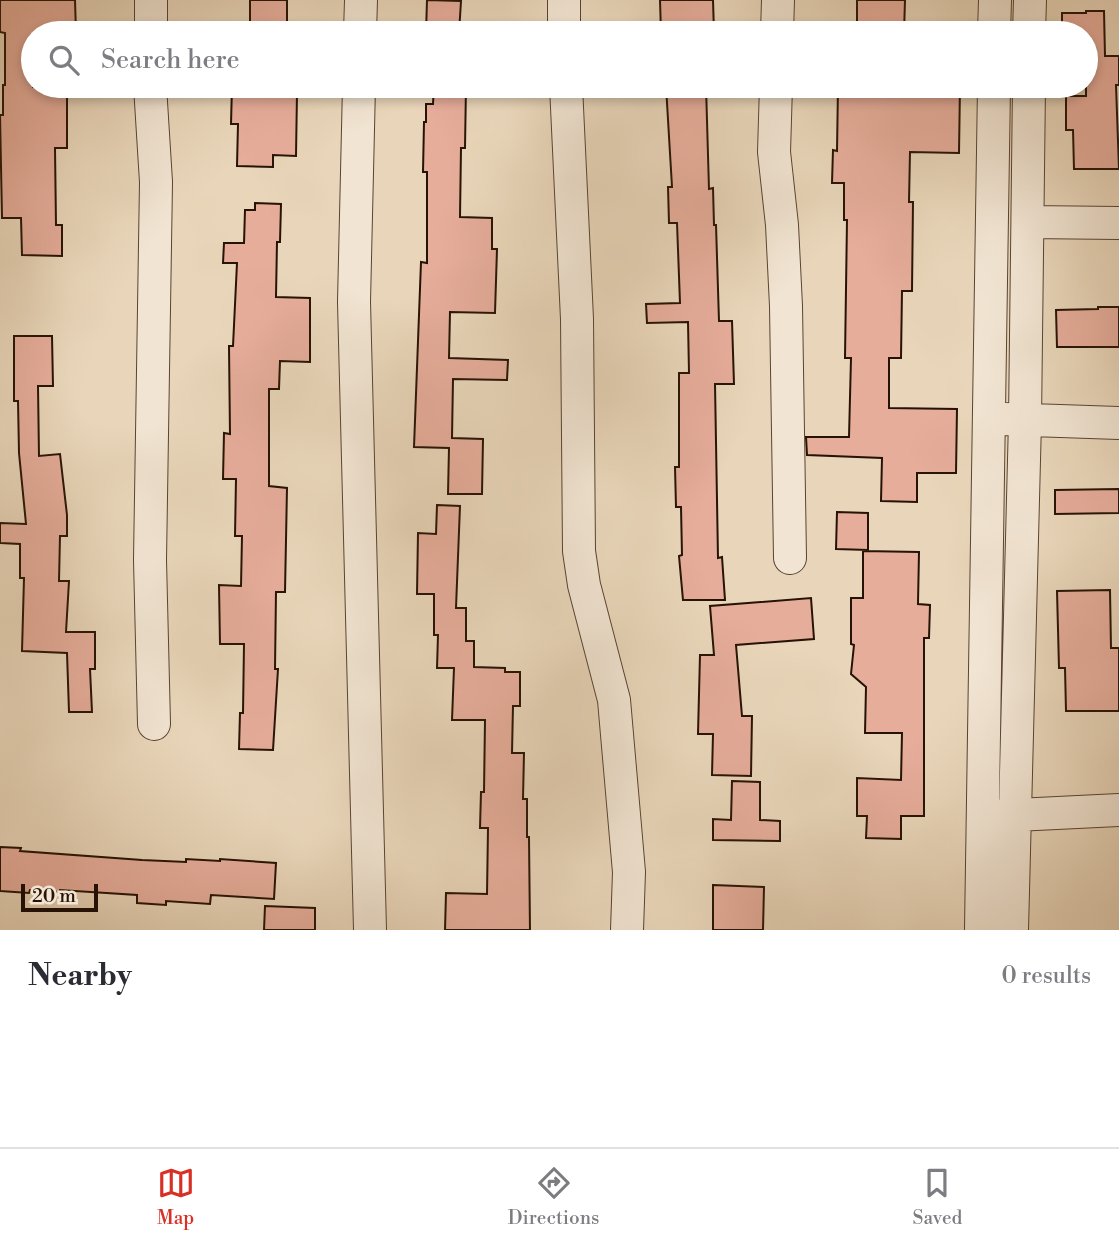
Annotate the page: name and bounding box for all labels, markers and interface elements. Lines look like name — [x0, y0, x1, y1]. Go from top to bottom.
search box — [21, 21, 1098, 98]
icon: search — [45, 41, 83, 79]
text: Search here — [101, 44, 240, 76]
scale bar — [21, 881, 98, 913]
text: 20 m — [32, 884, 76, 908]
text: Nearby — [28, 957, 132, 995]
text: 0 results — [1001, 962, 1091, 990]
tab: Map — [157, 1164, 195, 1230]
tab: Directions — [508, 1164, 599, 1230]
tab: Saved — [913, 1164, 962, 1230]

